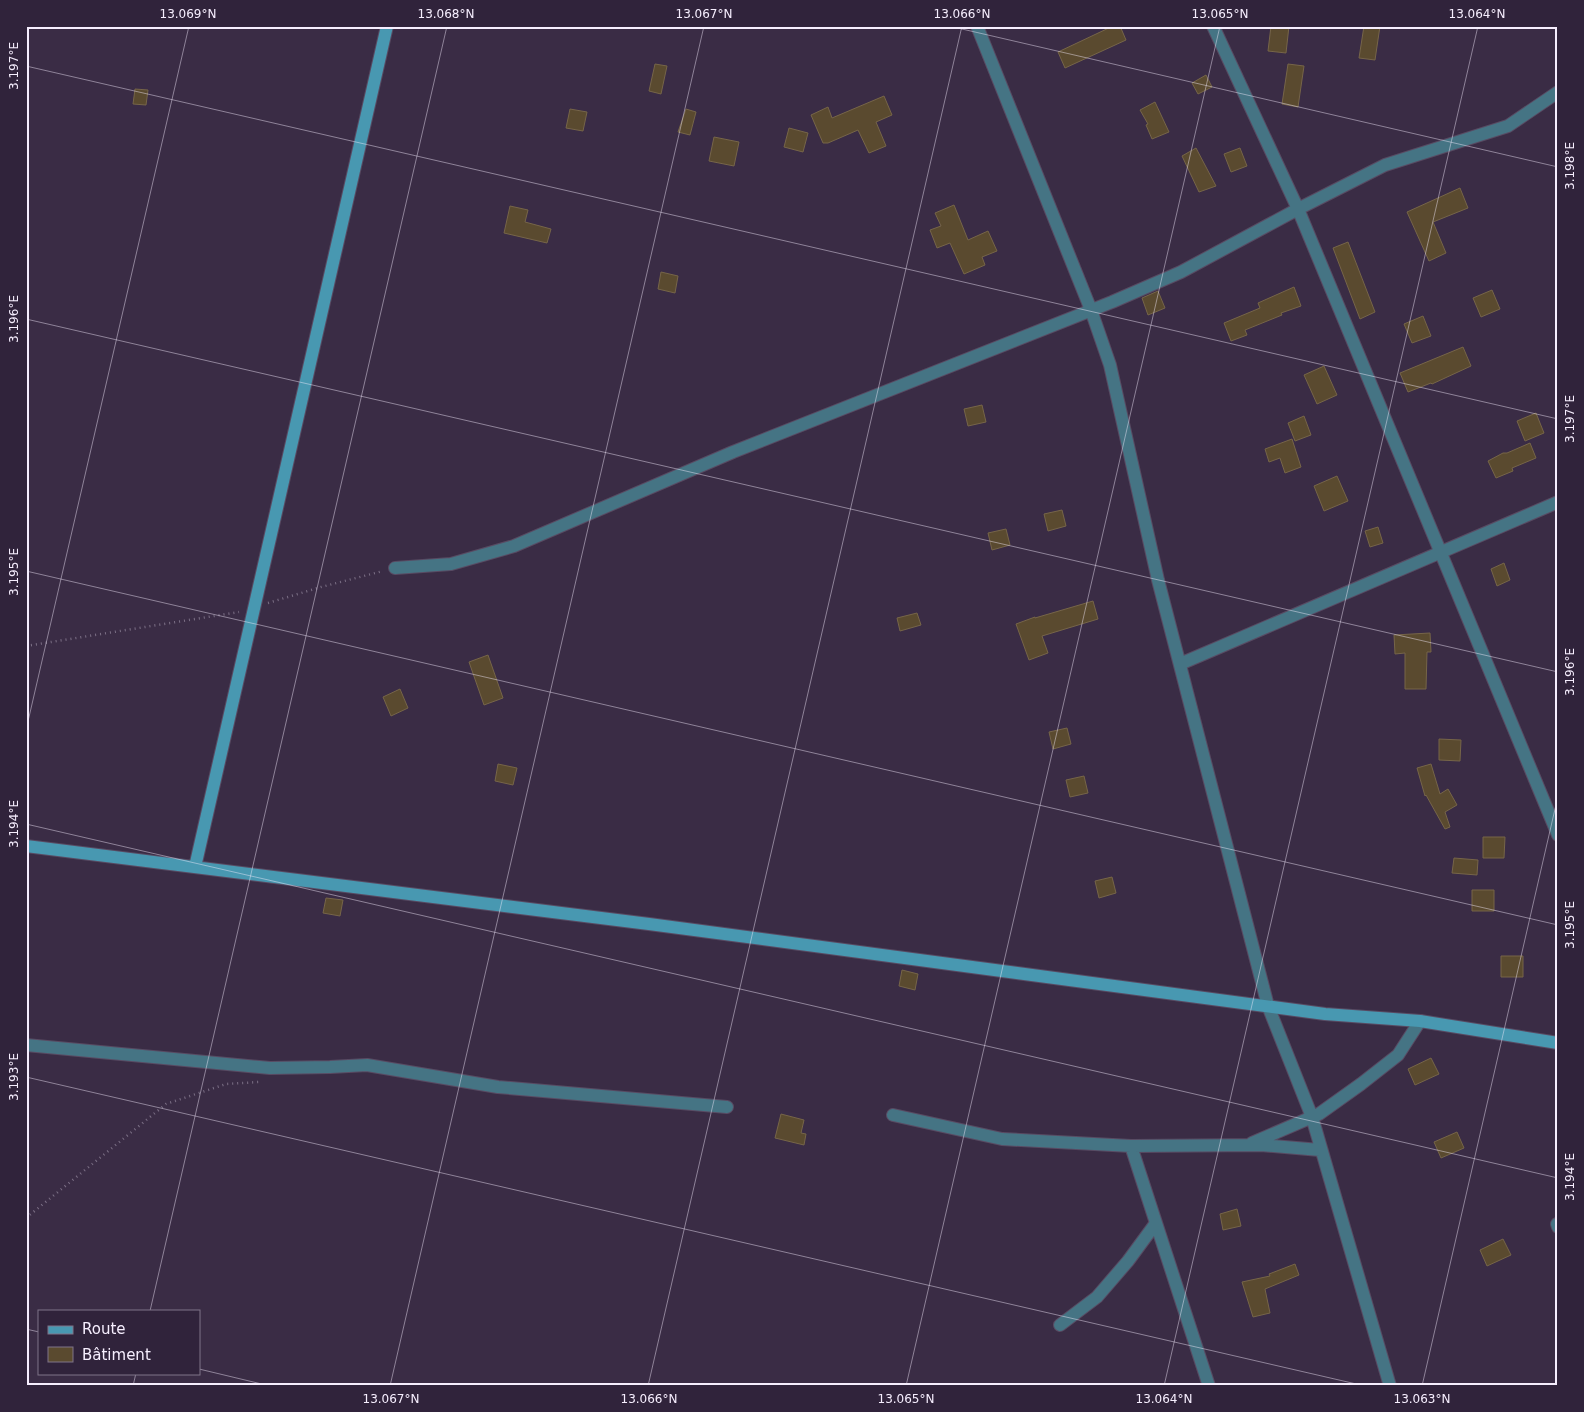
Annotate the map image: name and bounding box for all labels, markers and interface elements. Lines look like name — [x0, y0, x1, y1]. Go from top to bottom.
text: 13.069°N — [160, 7, 216, 21]
text: 13.068°N — [418, 7, 474, 21]
text: 13.067°N — [676, 7, 732, 21]
text: 13.066°N — [934, 7, 990, 21]
text: 13.065°N — [1192, 7, 1248, 21]
text: 13.064°N — [1449, 7, 1505, 21]
text: 3.197°E — [7, 42, 21, 90]
text: 3.198°E — [1563, 142, 1577, 190]
text: 3.196°E — [7, 295, 21, 343]
text: 3.197°E — [1563, 395, 1577, 443]
text: 3.195°E — [7, 548, 21, 596]
text: 3.196°E — [1563, 648, 1577, 696]
text: 3.194°E — [7, 800, 21, 848]
text: 3.195°E — [1563, 901, 1577, 949]
text: 3.193°E — [7, 1053, 21, 1101]
text: 3.194°E — [1563, 1153, 1577, 1201]
legend — [38, 1310, 200, 1374]
text: Route — [82, 1320, 126, 1338]
text: Bâtiment — [82, 1346, 151, 1364]
text: 13.067°N — [363, 1392, 419, 1406]
text: 13.066°N — [621, 1392, 677, 1406]
text: 13.065°N — [878, 1392, 934, 1406]
text: 13.064°N — [1136, 1392, 1192, 1406]
text: 13.063°N — [1394, 1392, 1450, 1406]

